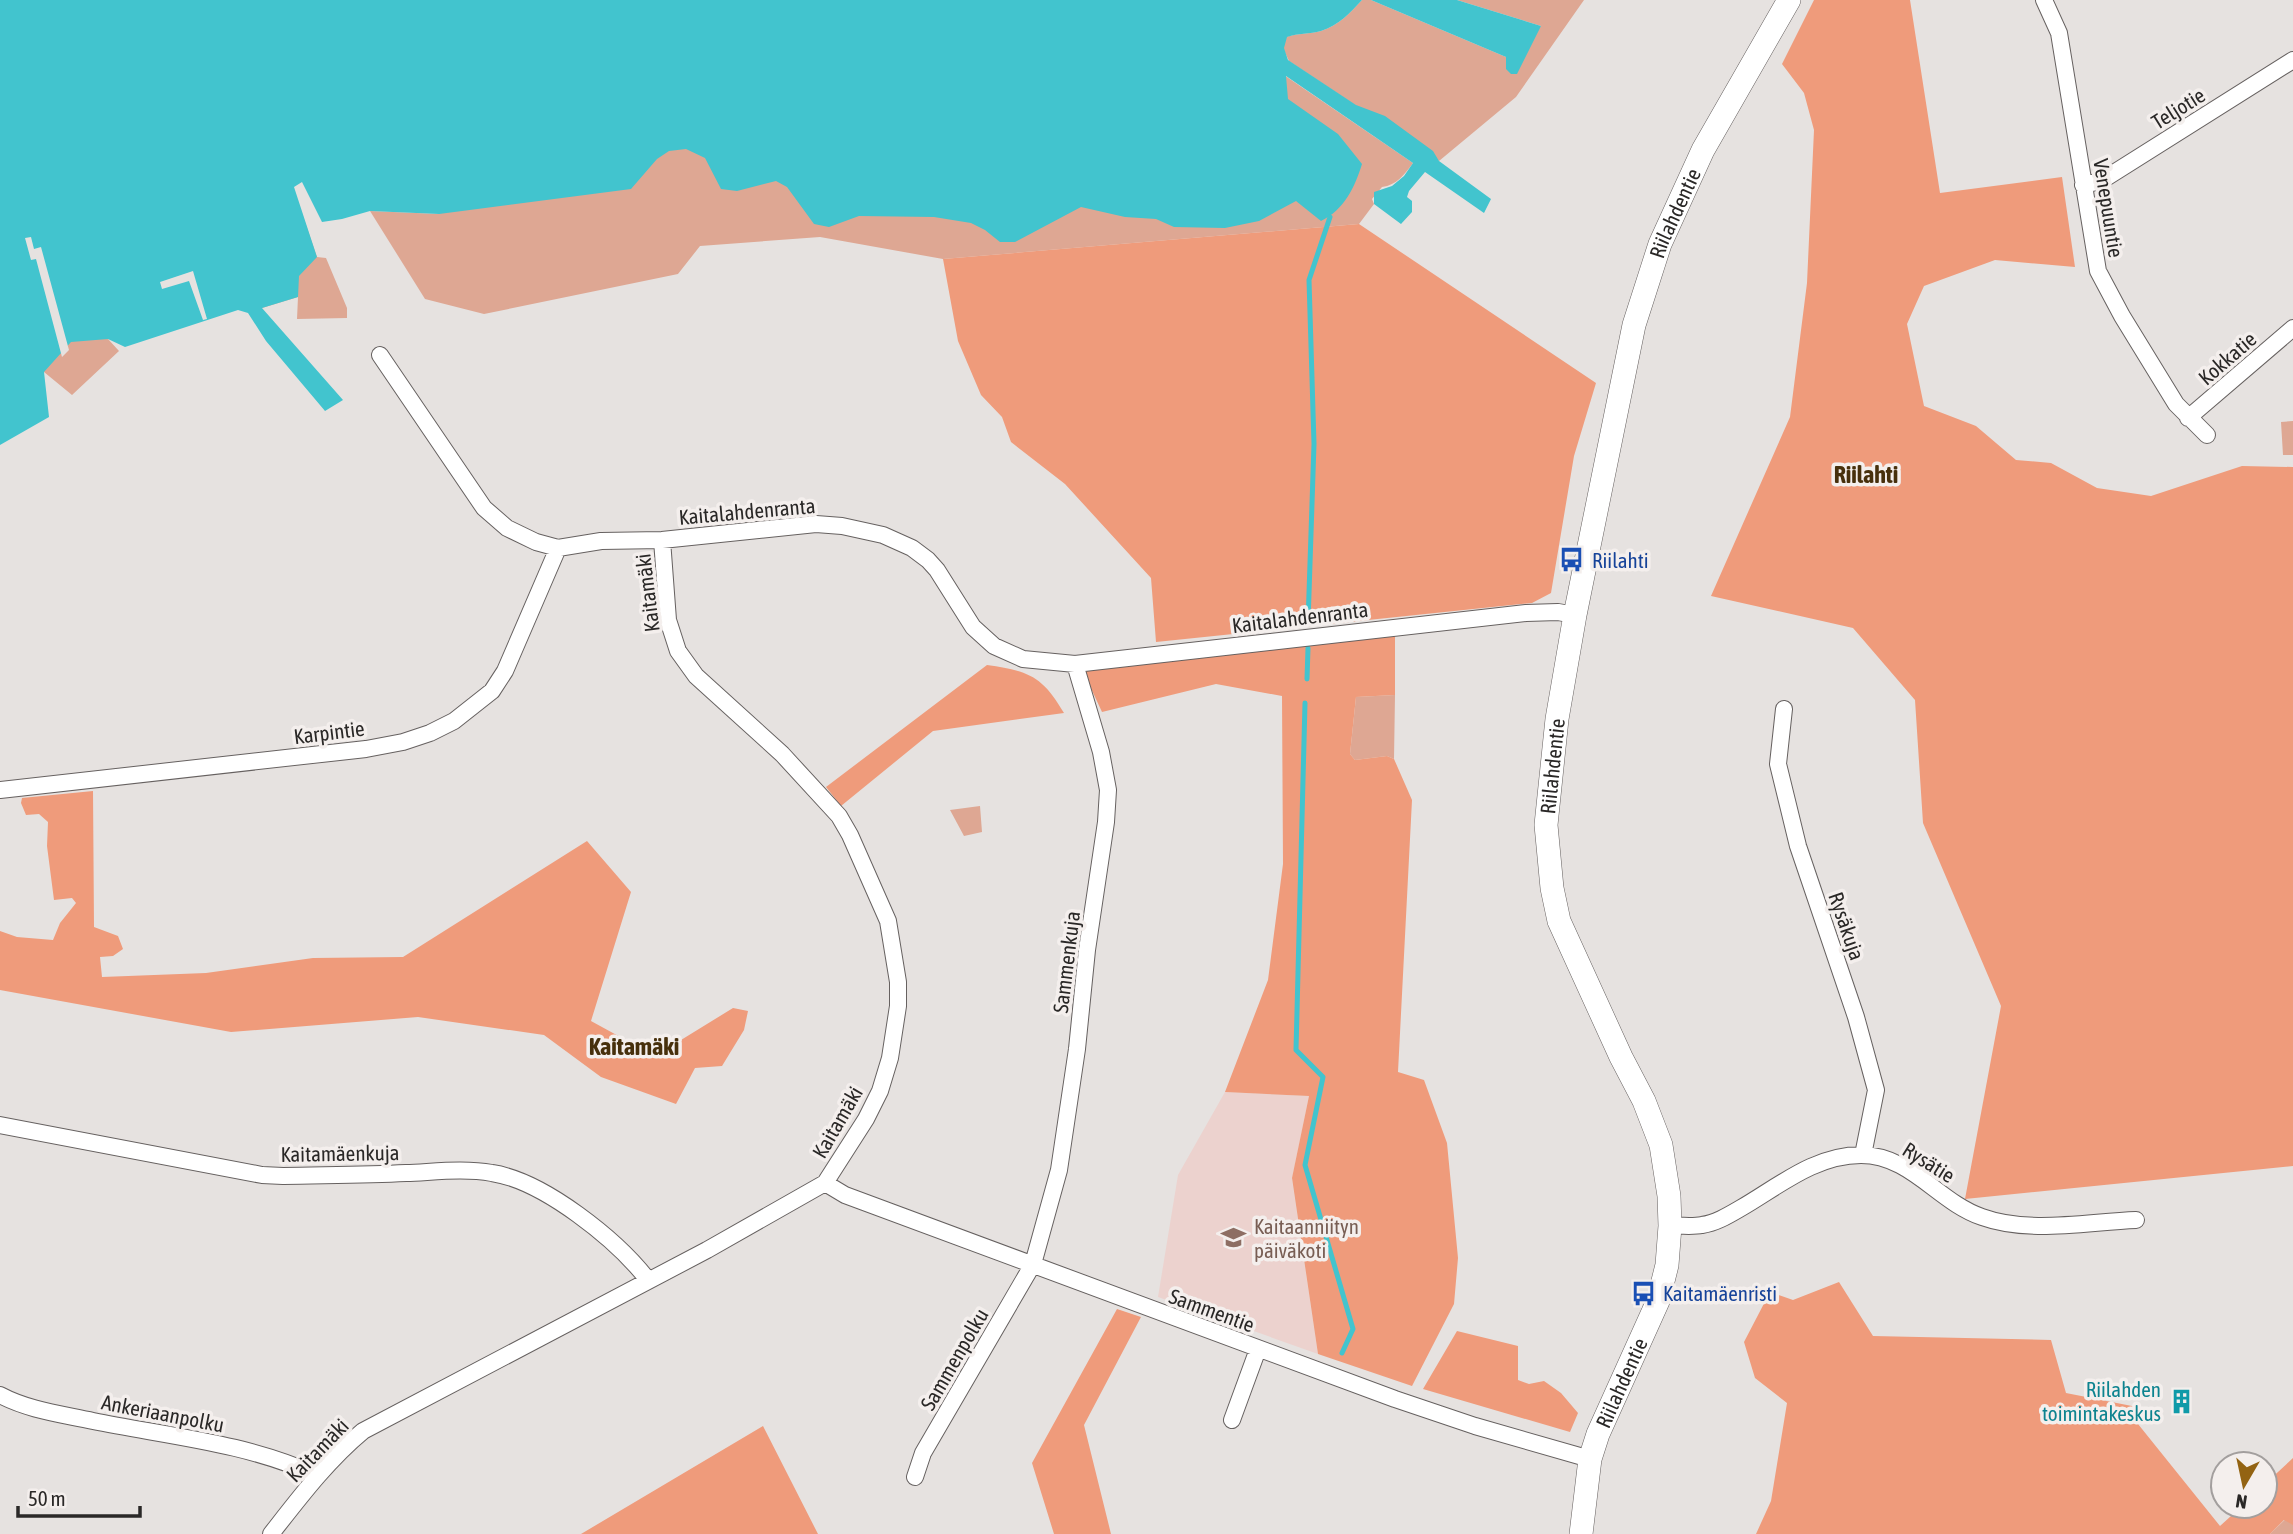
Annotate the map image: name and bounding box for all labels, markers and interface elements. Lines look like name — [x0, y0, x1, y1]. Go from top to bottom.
street label: Teljotie — [2147, 82, 2209, 134]
street label: Venepuuntie — [2089, 157, 2129, 259]
street label: Riilahdentie — [1644, 164, 1705, 261]
street label: Kokkatie — [2193, 327, 2261, 389]
district label: Riilahti — [1834, 461, 1898, 488]
street label: Kaitalahdenranta — [678, 493, 816, 529]
bus stop icon: Riilahti — [1558, 546, 1586, 574]
place label: Riilahti — [1592, 548, 1649, 572]
street label: Kaitamäki — [630, 553, 664, 633]
street label: Kaitalahdenranta — [1231, 597, 1369, 637]
street label: Karpintie — [292, 716, 366, 748]
street label: Riilahdentie — [1535, 717, 1569, 815]
street label: Rysäkuja — [1824, 889, 1870, 963]
street label: Sammenkuja — [1048, 910, 1084, 1014]
district label: Kaitamäki — [589, 1033, 679, 1060]
street label: Kaitamäki — [807, 1082, 867, 1162]
street label: Rysätie — [1899, 1137, 1959, 1187]
street label: Kaitamäenkuja — [280, 1140, 400, 1166]
place label: Kaitaanniityn päiväkoti — [1254, 1214, 1359, 1262]
school or university icon: Kaitaanniityn päiväkoti — [1220, 1224, 1248, 1252]
bus stop icon: Kaitamäenristi — [1629, 1279, 1657, 1307]
place label: Kaitamäenristi — [1663, 1281, 1777, 1305]
street label: Sammentie — [1166, 1284, 1258, 1336]
street label: Sammenpolku — [915, 1304, 993, 1414]
street label: Riilahdentie — [1590, 1334, 1652, 1431]
place label: Riilahden toimintakeskus — [2042, 1377, 2161, 1425]
building icon: Riilahden toimintakeskus — [2167, 1387, 2195, 1415]
street label: Ankeriaanpolku — [100, 1389, 226, 1437]
street label: Kaitamäki — [281, 1413, 353, 1487]
north arrow — [2209, 1450, 2279, 1520]
scale bar — [18, 1474, 140, 1518]
text: 50 m — [28, 1486, 66, 1510]
text: N — [2234, 1490, 2249, 1514]

